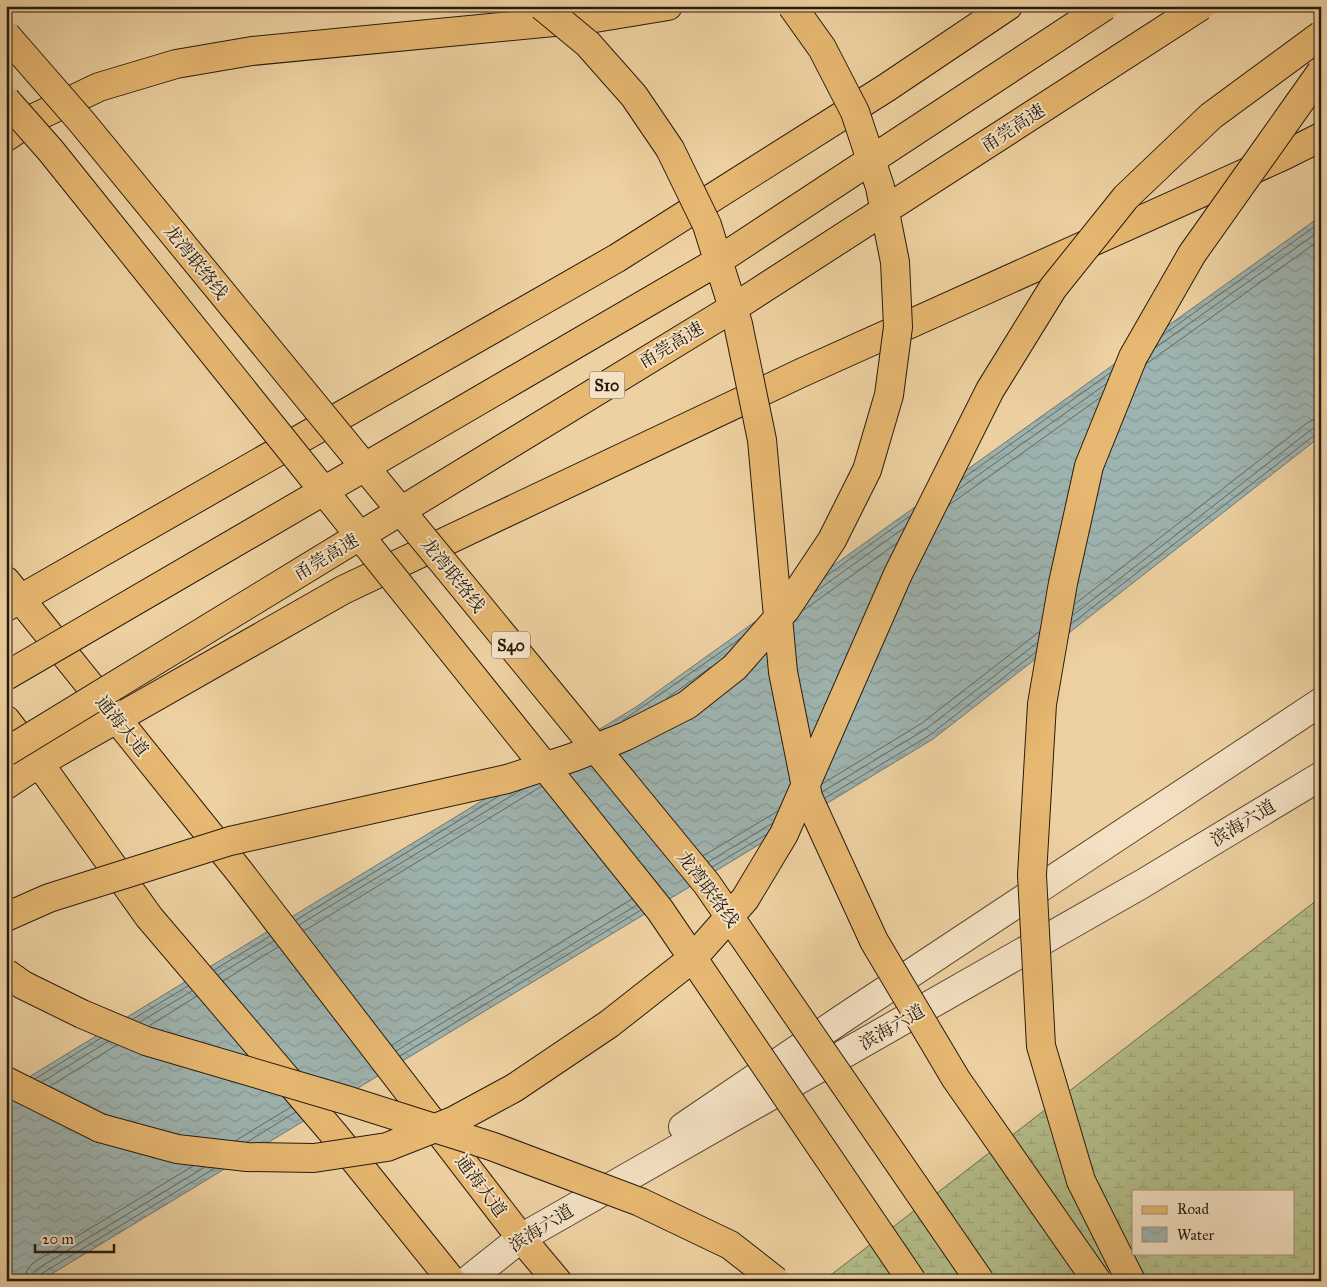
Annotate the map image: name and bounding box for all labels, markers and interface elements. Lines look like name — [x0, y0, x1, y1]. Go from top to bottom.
street label: 甬莞高速 — [977, 99, 1049, 157]
street label: 龙湾联络线 — [159, 220, 233, 304]
street label: 甬莞高速 — [634, 317, 708, 373]
road number: S10 — [590, 372, 624, 398]
street label: 甬莞高速 — [289, 529, 363, 585]
street label: 龙湾联络线 — [416, 533, 490, 617]
road number: S40 — [492, 632, 530, 658]
street label: 通海大道 — [91, 691, 153, 761]
street label: 滨海六道 — [1206, 795, 1280, 851]
street label: 龙湾联络线 — [672, 846, 744, 932]
street label: 滨海六道 — [855, 999, 929, 1055]
street label: 通海大道 — [451, 1151, 511, 1221]
legend — [1132, 1190, 1294, 1254]
street label: 滨海六道 — [505, 1200, 577, 1256]
text: Road — [1177, 1200, 1209, 1218]
scale bar — [35, 1222, 114, 1254]
text: Water — [1177, 1226, 1214, 1244]
text: 20 m — [42, 1230, 74, 1248]

